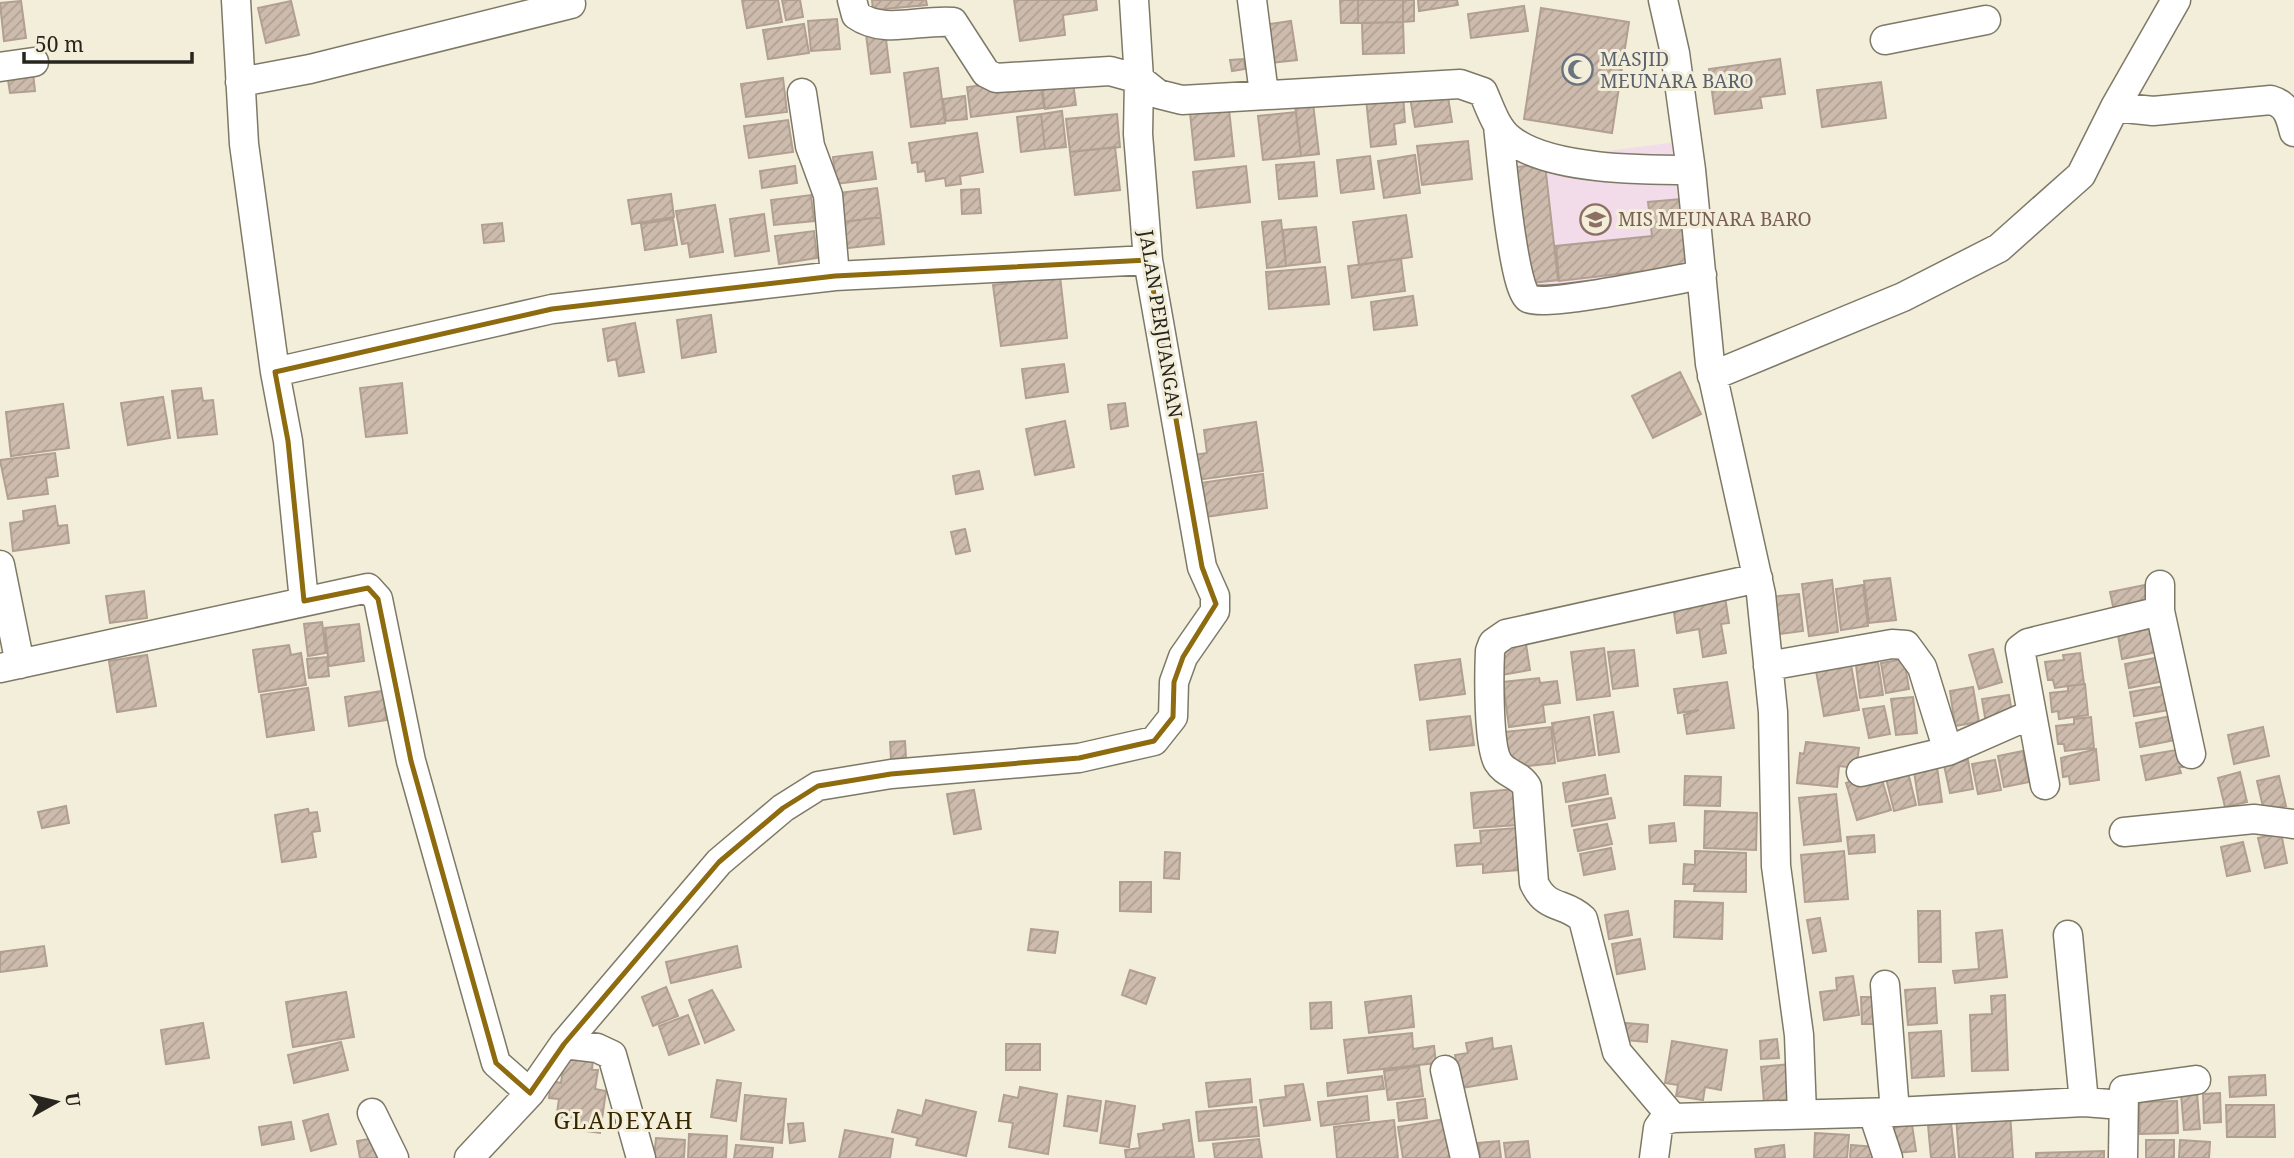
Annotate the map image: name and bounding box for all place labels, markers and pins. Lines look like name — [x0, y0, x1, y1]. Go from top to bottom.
place label: MASJID MEUNARA BARO — [1600, 46, 1754, 94]
mosque icon: MASJID MEUNARA BARO — [1560, 53, 1594, 87]
school or university icon: MIS MEUNARA BARO — [1578, 202, 1612, 236]
place label: MIS MEUNARA BARO — [1618, 206, 1812, 232]

